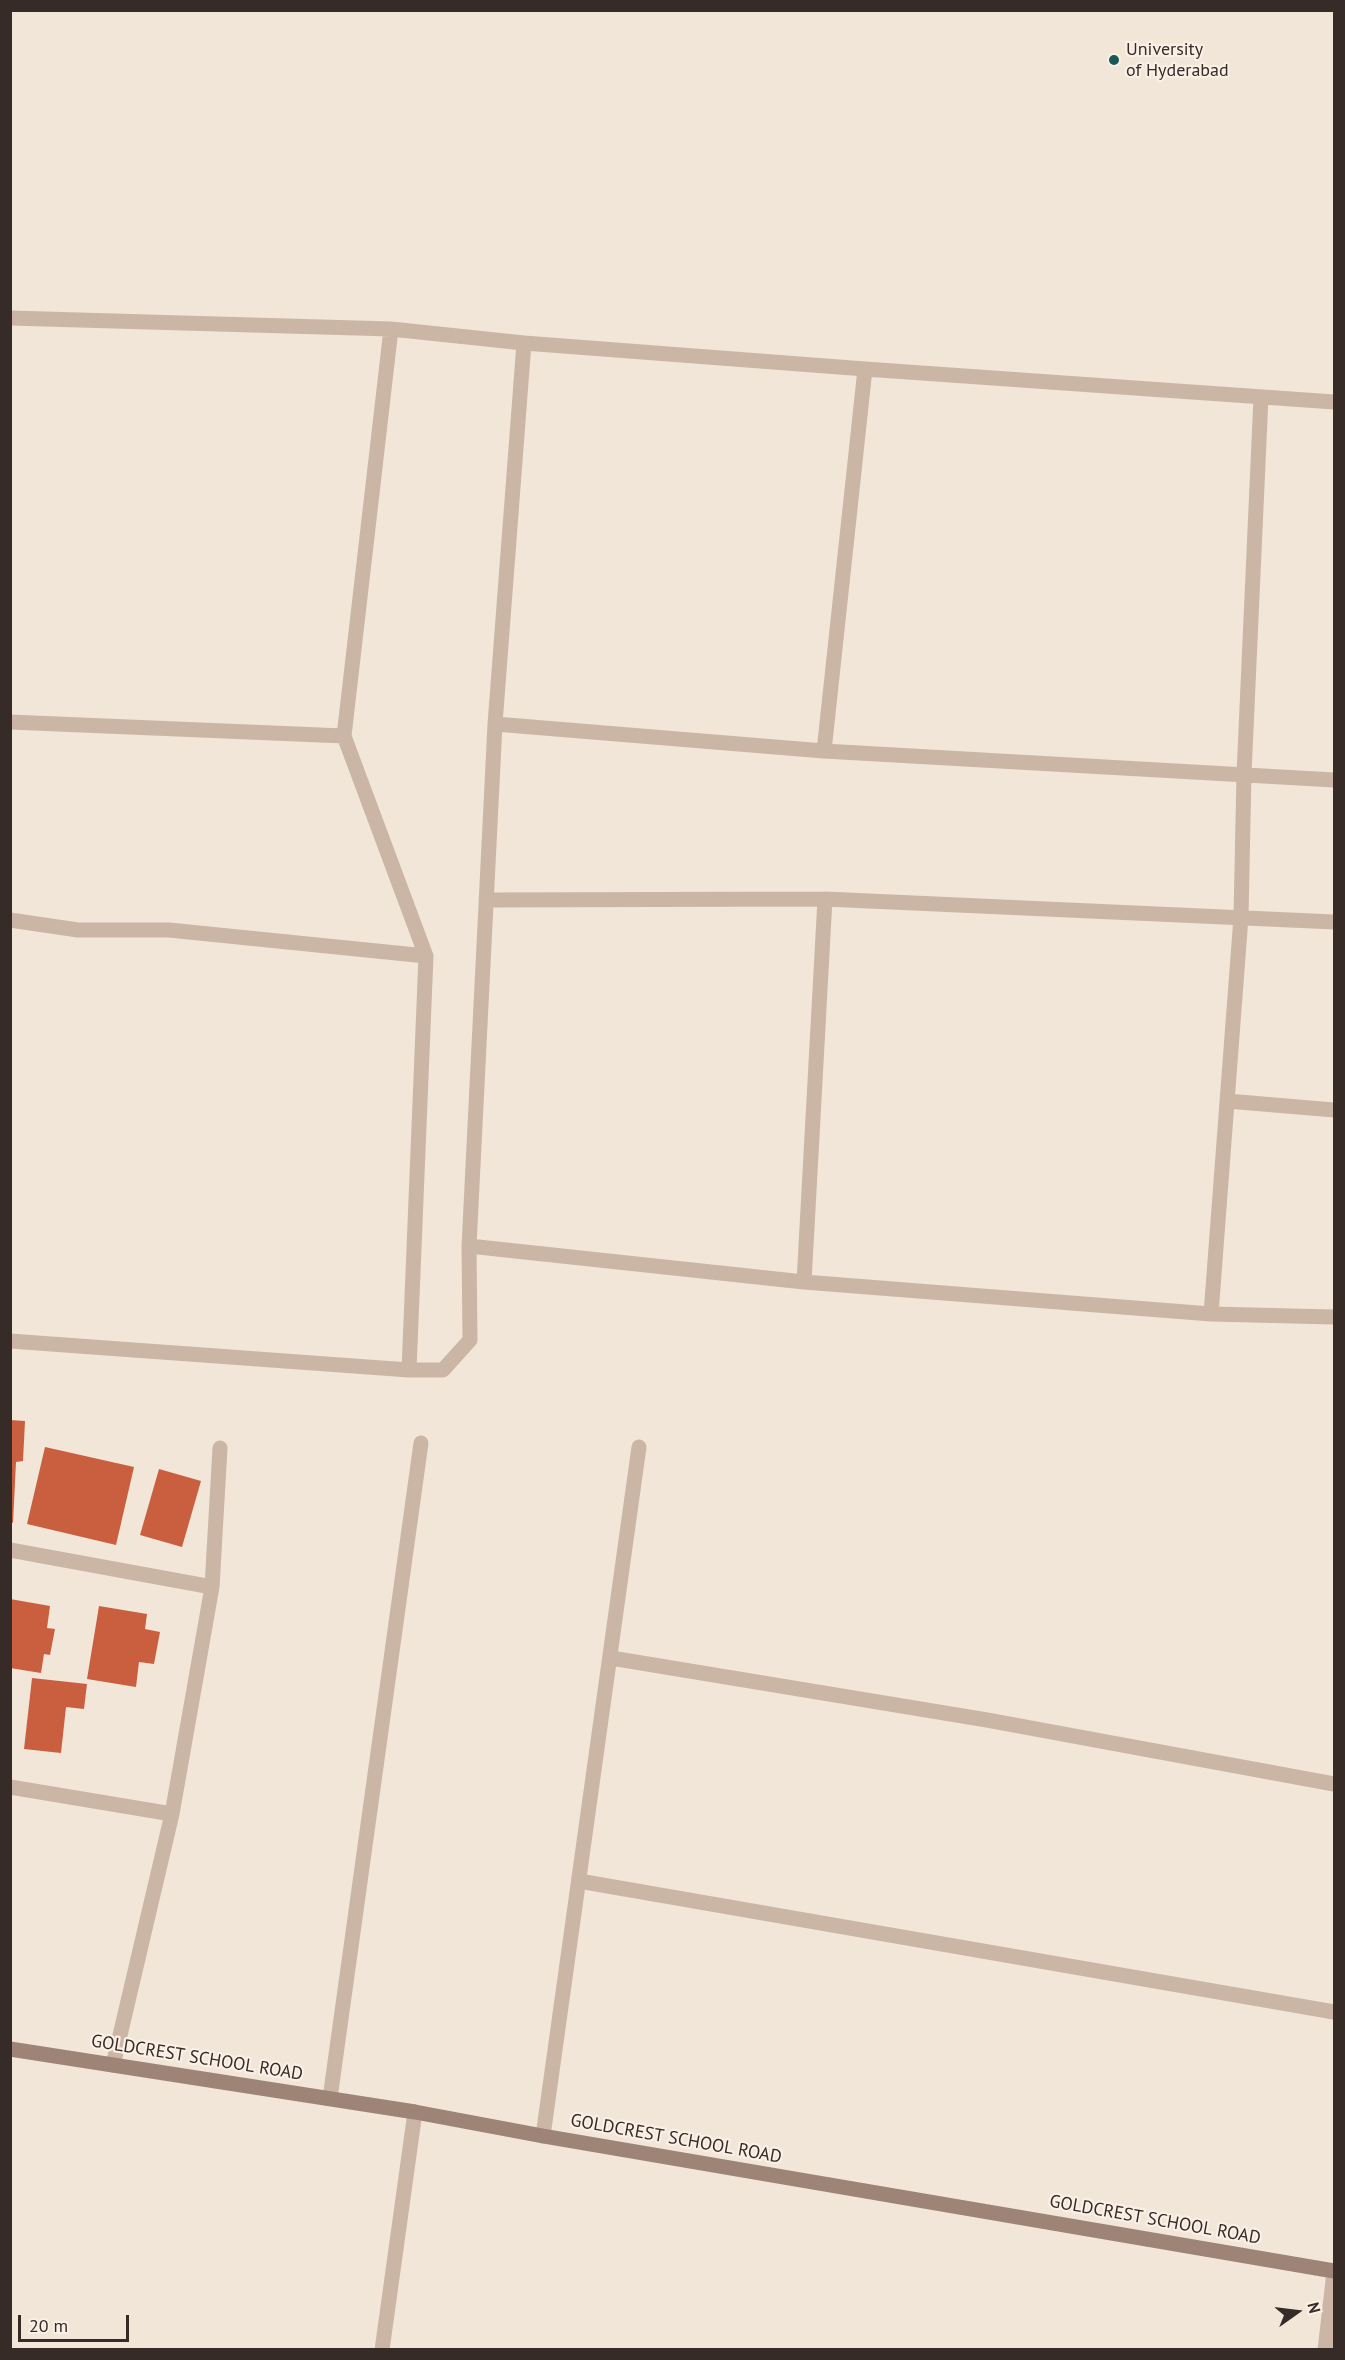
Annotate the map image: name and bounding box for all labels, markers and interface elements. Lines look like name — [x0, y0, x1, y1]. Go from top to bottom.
place label: University of Hyderabad — [1126, 39, 1229, 82]
marker: University of Hyderabad — [1107, 53, 1121, 67]
street label: GOLDCREST SCHOOL ROAD — [90, 2031, 304, 2085]
street label: GOLDCREST SCHOOL ROAD — [569, 2110, 783, 2168]
street label: GOLDCREST SCHOOL ROAD — [1048, 2191, 1262, 2249]
north arrow — [1267, 2282, 1327, 2342]
text: N — [1303, 2300, 1325, 2315]
scale bar — [21, 2303, 132, 2341]
text: 20 m — [29, 2314, 68, 2337]

